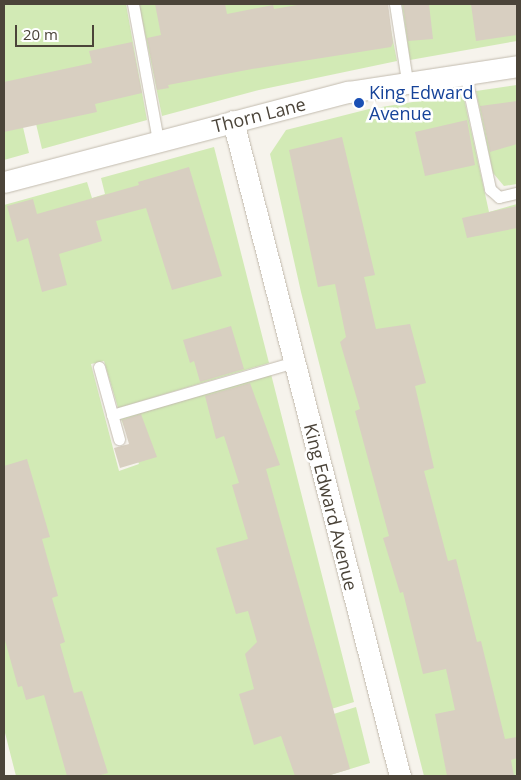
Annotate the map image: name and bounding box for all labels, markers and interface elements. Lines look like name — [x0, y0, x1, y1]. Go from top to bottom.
scale bar — [18, 15, 96, 47]
text: 20 m — [23, 24, 58, 44]
place label: King Edward Avenue — [369, 82, 473, 125]
street label: Thorn Lane — [210, 93, 308, 137]
marker: King Edward Avenue — [353, 97, 365, 109]
street label: King Edward Avenue — [300, 421, 362, 593]

